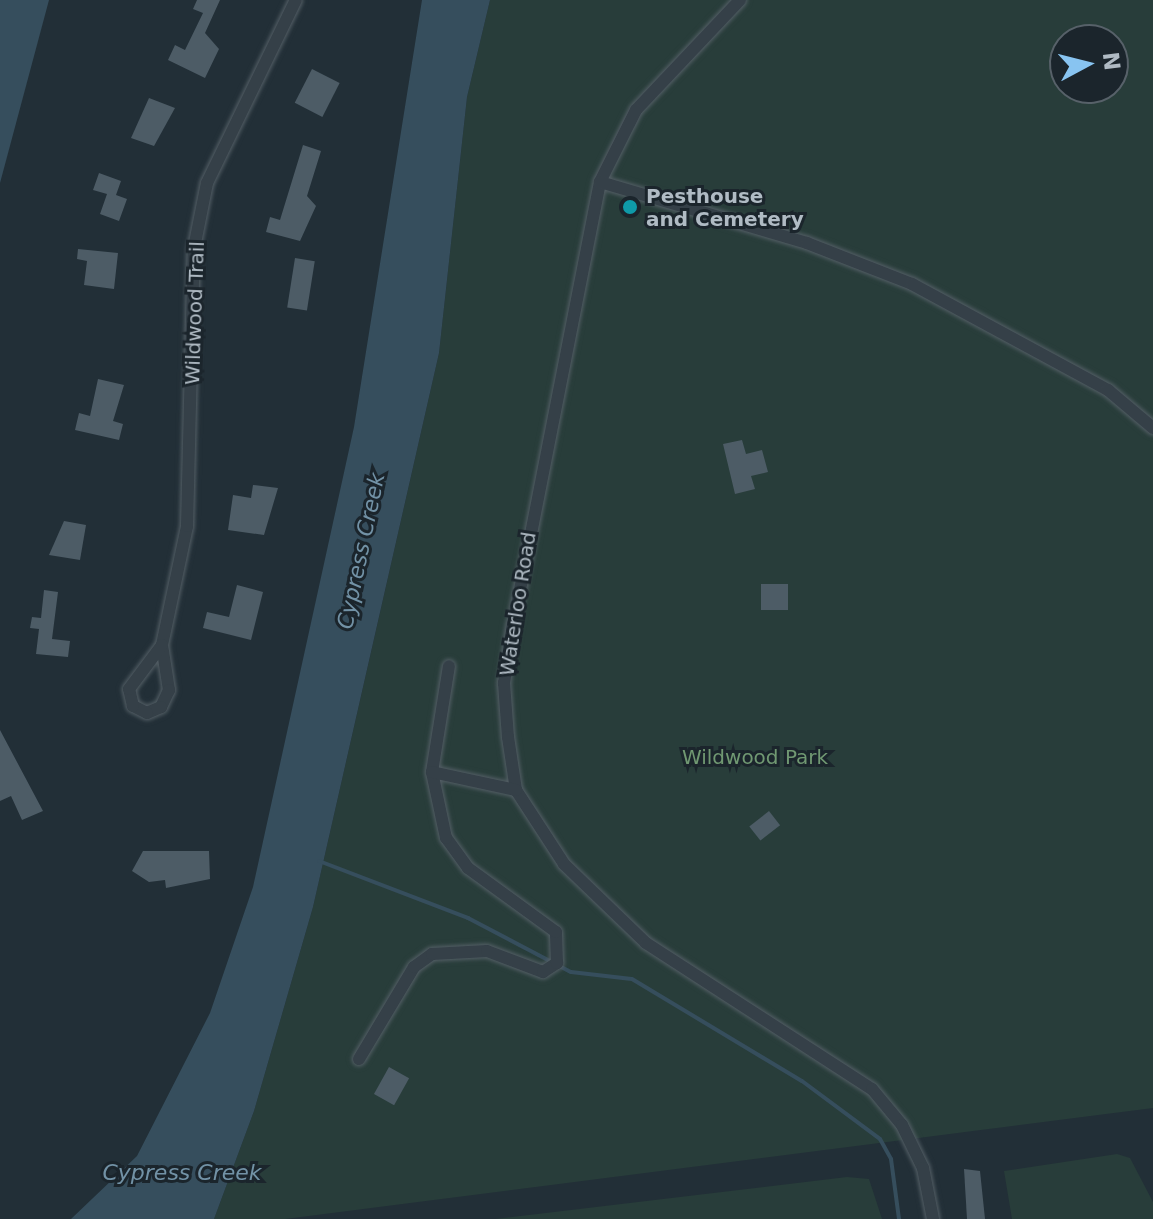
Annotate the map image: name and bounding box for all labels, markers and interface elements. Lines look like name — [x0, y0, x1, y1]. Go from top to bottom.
north arrow — [1049, 24, 1129, 104]
text: N — [1098, 51, 1125, 72]
place label: Pesthouse and Cemetery — [646, 184, 804, 231]
marker: Pesthouse and Cemetery — [621, 198, 639, 216]
street label: Wildwood Trail — [180, 241, 210, 385]
water label: Cypress Creek — [332, 470, 390, 632]
street label: Waterloo Road — [495, 530, 541, 678]
park label: Wildwood Park — [682, 745, 828, 769]
water label: Cypress Creek — [102, 1160, 262, 1186]

